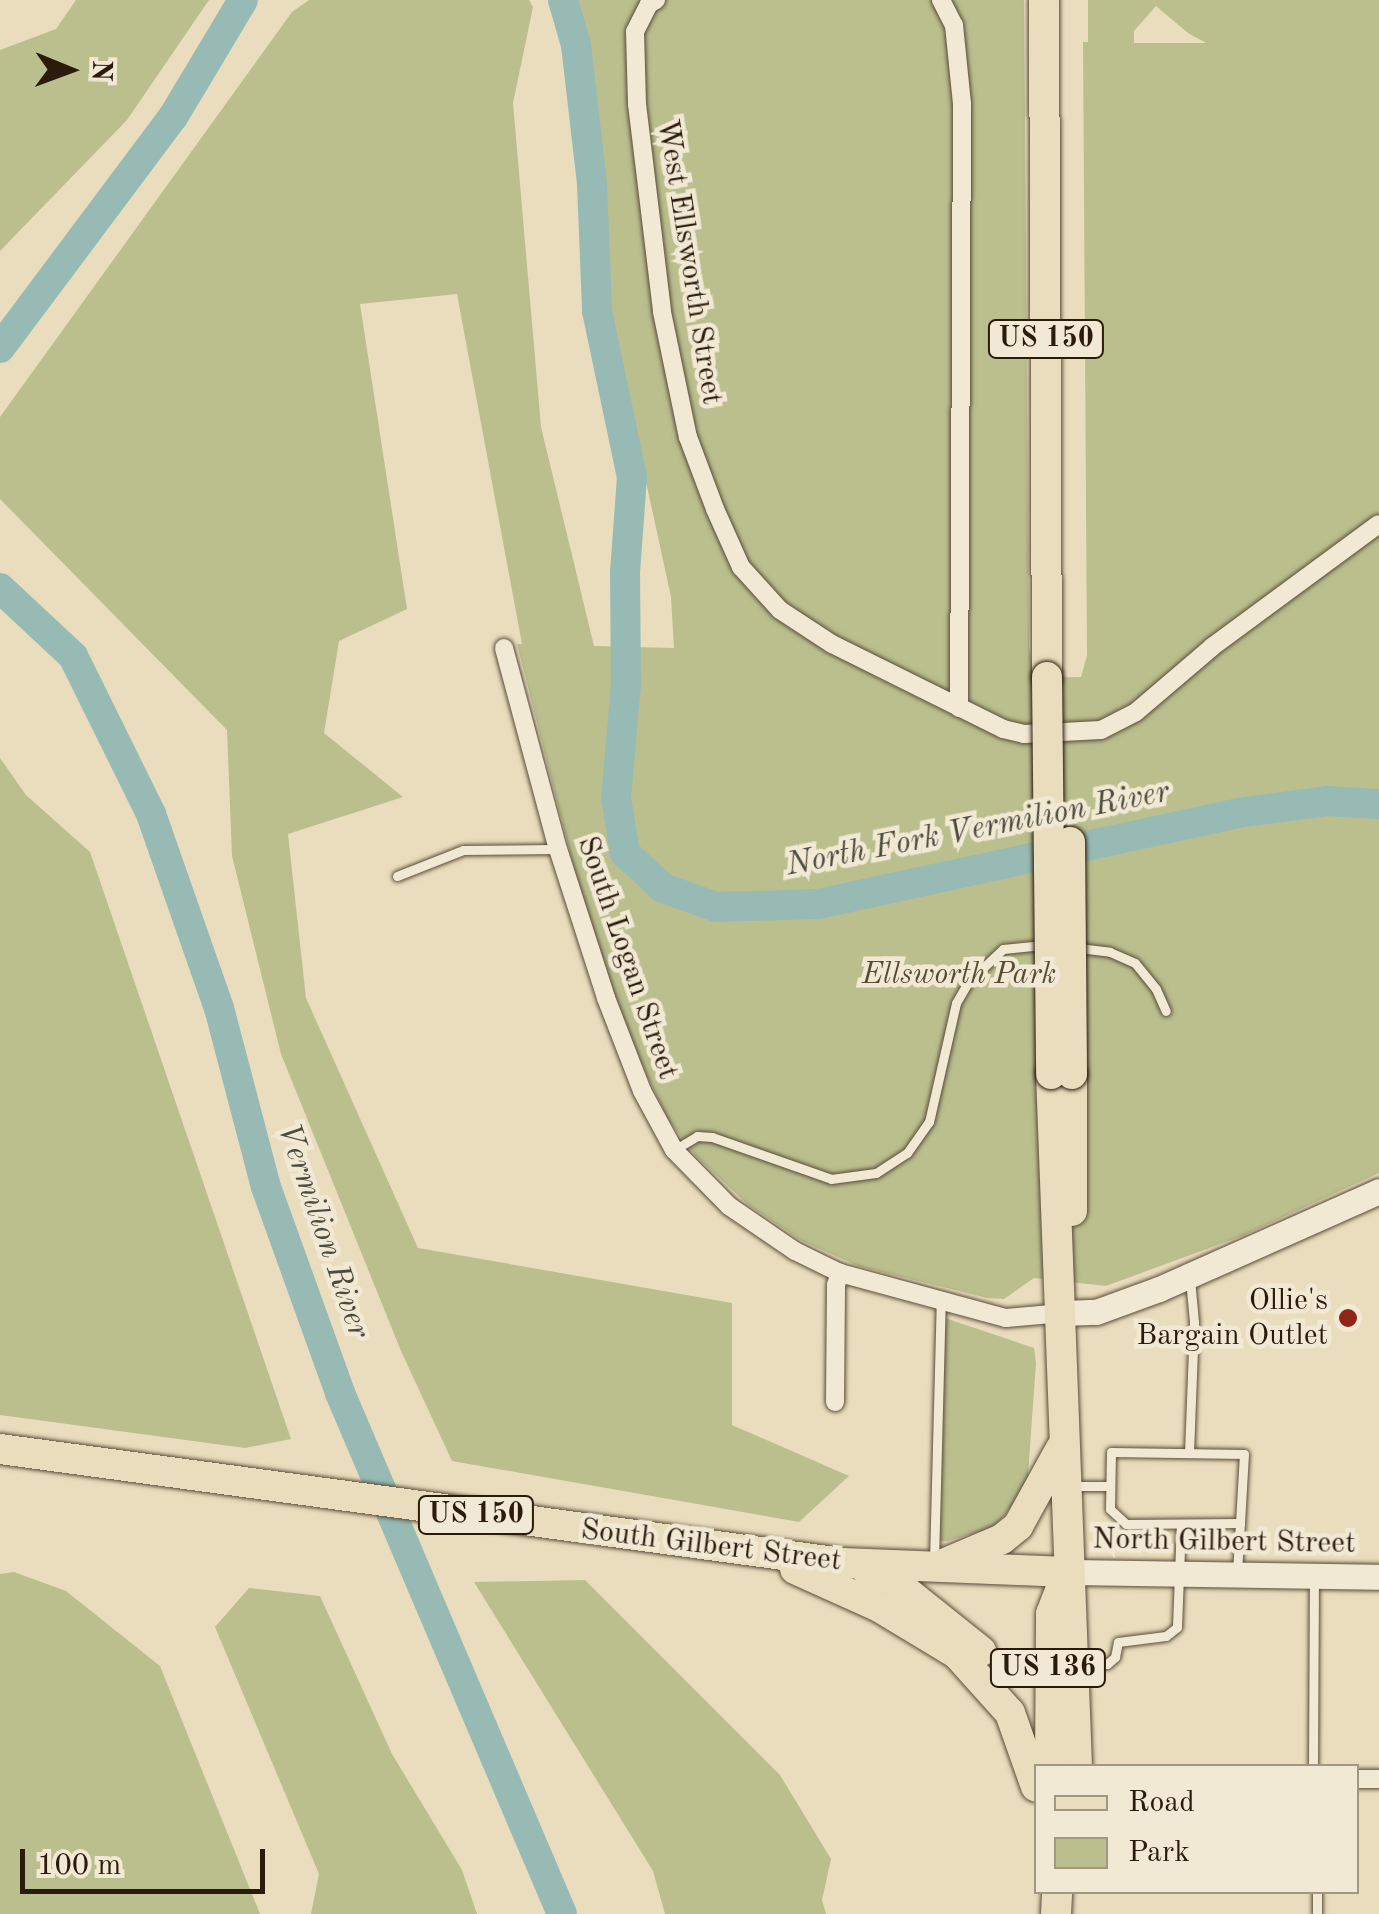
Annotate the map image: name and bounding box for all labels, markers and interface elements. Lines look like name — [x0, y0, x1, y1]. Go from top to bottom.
north arrow — [20, 20, 120, 120]
text: N — [86, 60, 114, 81]
street label: West Ellsworth Street — [649, 117, 729, 407]
road number: US 150 — [986, 316, 1106, 362]
water label: North Fork Vermilion River — [783, 774, 1173, 886]
street label: South Logan Street — [569, 832, 685, 1084]
park label: Ellsworth Park — [862, 957, 1056, 993]
water label: Vermilion River — [267, 1118, 377, 1344]
place label: Ollie's Bargain Outlet — [1137, 1283, 1328, 1354]
marker: Ollie's Bargain Outlet — [1337, 1307, 1359, 1329]
road number: US 150 — [416, 1492, 536, 1538]
street label: South Gilbert Street — [579, 1512, 843, 1580]
street label: North Gilbert Street — [1092, 1522, 1356, 1562]
road number: US 136 — [988, 1645, 1108, 1691]
legend — [1034, 1764, 1359, 1894]
text: Road — [1128, 1788, 1195, 1818]
scale bar — [25, 1829, 270, 1891]
text: Park — [1128, 1838, 1190, 1868]
text: 100 m — [37, 1851, 121, 1881]

